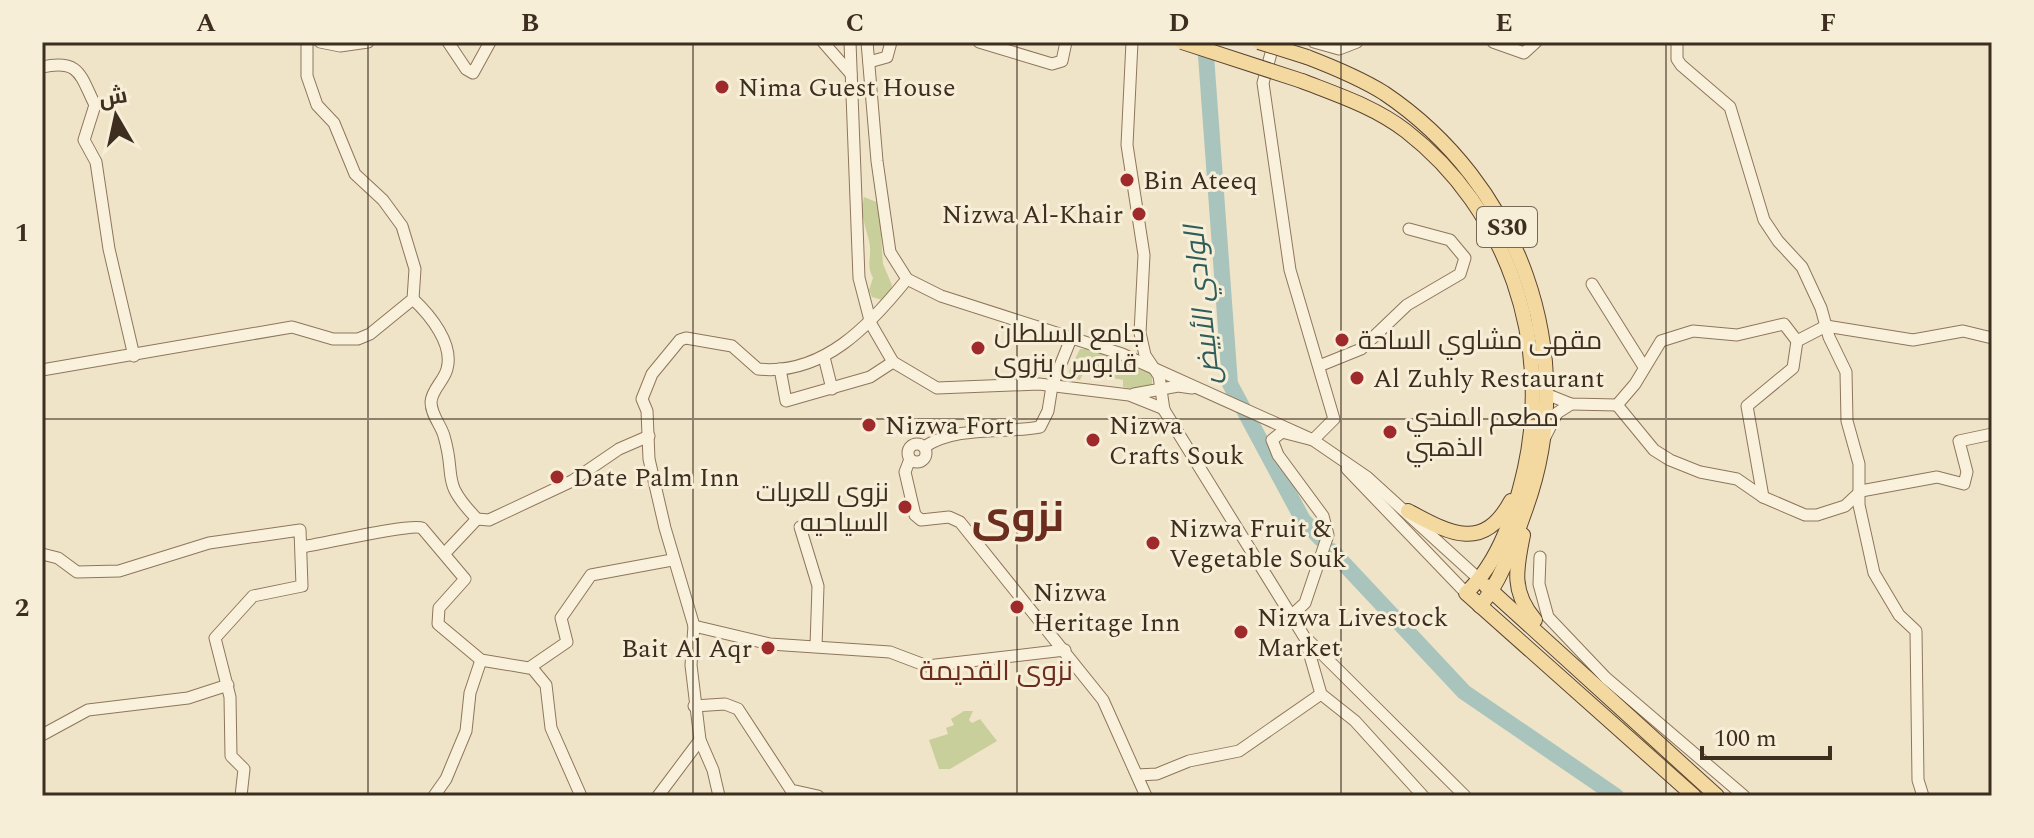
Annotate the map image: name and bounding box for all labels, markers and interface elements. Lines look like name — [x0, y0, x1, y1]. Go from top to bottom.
text: A — [196, 3, 216, 43]
text: B — [521, 3, 539, 43]
text: C — [846, 3, 864, 43]
text: D — [1169, 3, 1189, 43]
text: E — [1495, 3, 1513, 43]
text: F — [1820, 3, 1836, 43]
place label: Nima Guest House — [738, 68, 956, 108]
north arrow — [76, 76, 156, 156]
marker: Nima Guest House — [713, 78, 731, 96]
text: ش — [97, 79, 130, 116]
place label: Bin Ateeq — [1143, 161, 1257, 201]
marker: Bin Ateeq — [1118, 171, 1136, 189]
place label: Nizwa Al-Khair — [942, 195, 1123, 235]
marker: Nizwa Al-Khair — [1130, 205, 1148, 223]
road number: S30 — [1477, 207, 1537, 247]
text: 1 — [15, 213, 29, 253]
water label: الوادي الأبيض — [1173, 221, 1232, 387]
place label: جامع السلطان قابوس بنزوى — [994, 314, 1145, 384]
place label: مقهى مشاوي الساحة — [1358, 321, 1602, 361]
marker: مقهى مشاوي الساحة — [1333, 331, 1351, 349]
marker: جامع السلطان قابوس بنزوى — [969, 339, 987, 357]
place label: Al Zuhly Restaurant — [1373, 359, 1604, 399]
marker: Al Zuhly Restaurant — [1348, 369, 1366, 387]
place label: مطعم المندي الذهبي — [1406, 398, 1559, 468]
place label: Nizwa Fort — [885, 406, 1014, 446]
place label: Nizwa Crafts Souk — [1109, 406, 1244, 476]
marker: Nizwa Fort — [860, 416, 878, 434]
marker: مطعم المندي الذهبي — [1381, 423, 1399, 441]
marker: Nizwa Crafts Souk — [1084, 431, 1102, 449]
place label: Date Palm Inn — [573, 458, 740, 498]
marker: Date Palm Inn — [548, 468, 566, 486]
place label: نزوى للعربات السياحيه — [756, 473, 889, 543]
district label: نزوى — [972, 487, 1064, 550]
marker: نزوى للعربات السياحيه — [896, 498, 914, 516]
place label: Nizwa Fruit & Vegetable Souk — [1169, 509, 1347, 579]
marker: Nizwa Fruit & Vegetable Souk — [1144, 534, 1162, 552]
place label: Nizwa Heritage Inn — [1033, 573, 1180, 643]
text: 2 — [15, 588, 29, 628]
marker: Nizwa Heritage Inn — [1008, 598, 1026, 616]
place label: Nizwa Livestock Market — [1257, 598, 1448, 668]
marker: Nizwa Livestock Market — [1232, 623, 1250, 641]
place label: Bait Al Aqr — [621, 629, 752, 669]
marker: Bait Al Aqr — [759, 639, 777, 657]
district label: نزوى القديمة — [919, 650, 1073, 693]
scale bar — [1702, 710, 1830, 760]
text: 100 m — [1714, 721, 1777, 757]

